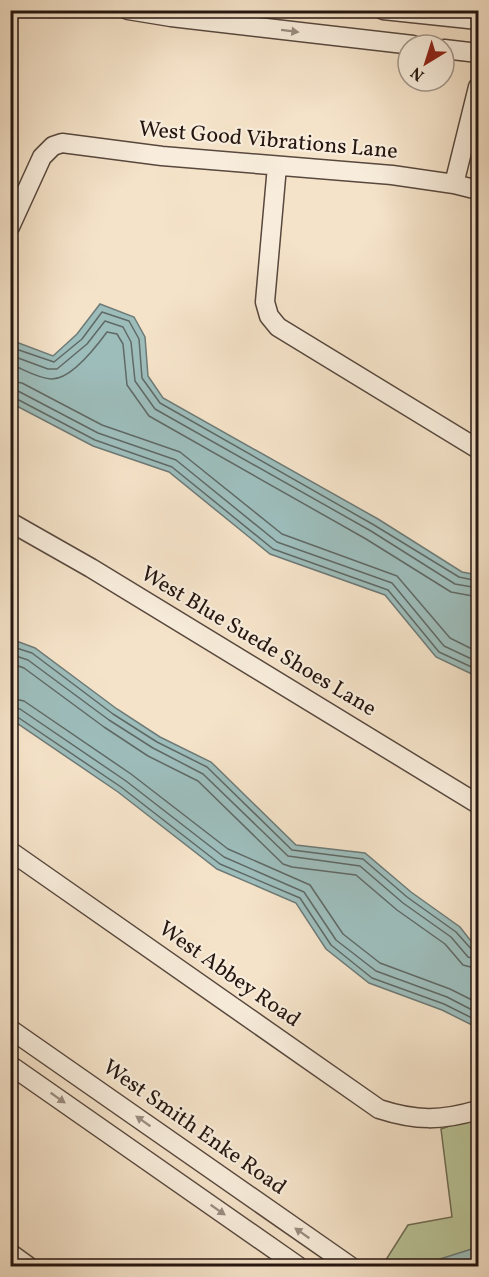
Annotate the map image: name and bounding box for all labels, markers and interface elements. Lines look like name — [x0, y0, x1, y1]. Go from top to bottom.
one-way arrow — [281, 26, 300, 36]
north arrow — [396, 33, 456, 93]
text: N — [406, 61, 429, 85]
street label: West Good Vibrations Lane — [137, 114, 399, 168]
street label: West Blue Suede Shoes Lane — [134, 559, 382, 725]
street label: West Abbey Road — [152, 914, 306, 1036]
street label: West Smith Enke Road — [96, 1053, 292, 1203]
one-way arrow — [50, 1092, 66, 1104]
one-way arrow — [135, 1115, 151, 1127]
one-way arrow — [210, 1204, 226, 1215]
one-way arrow — [295, 1227, 311, 1239]

